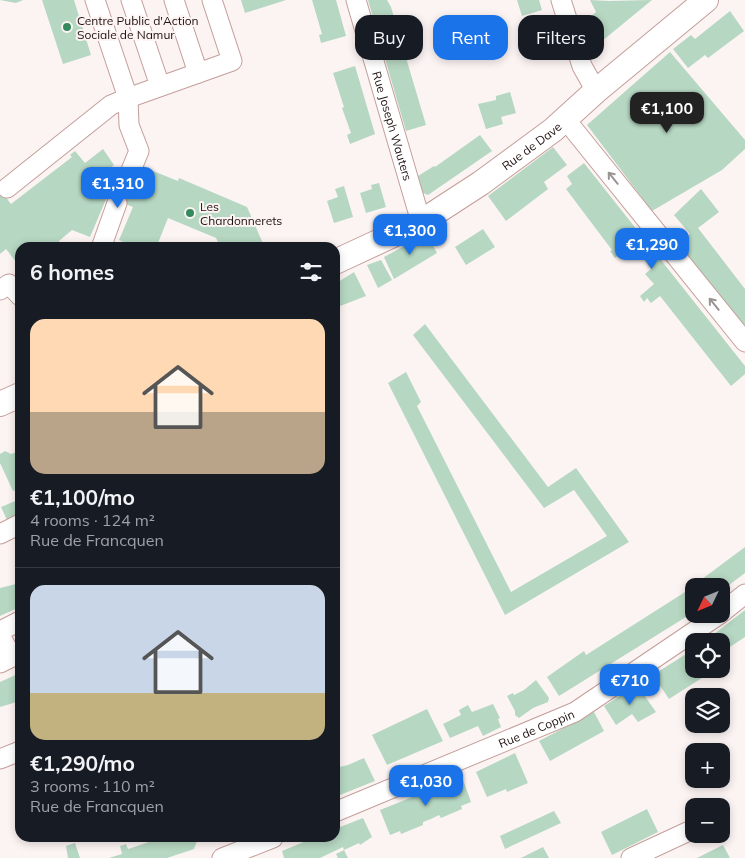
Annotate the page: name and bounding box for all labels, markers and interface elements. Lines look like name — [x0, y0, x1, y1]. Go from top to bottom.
place label: Centre Public d'Action Sociale de Namur — [77, 13, 199, 42]
chip: Buy — [355, 15, 423, 60]
chip: Rent — [433, 15, 508, 60]
chip: Filters — [518, 15, 604, 60]
marker: Centre Public d'Action Sociale de Namur — [61, 21, 73, 33]
street label: Rue Joseph Wauters — [370, 69, 416, 182]
pin: €1,100 — [626, 92, 708, 134]
text: €1,100 — [641, 98, 693, 118]
street label: Rue de Dave — [498, 119, 564, 173]
pin: €1,310 — [77, 166, 159, 209]
one-way arrow — [607, 171, 618, 184]
text: €1,310 — [92, 173, 144, 193]
place label: Les Chardonnerets — [200, 199, 282, 228]
marker: Les Chardonnerets — [184, 207, 196, 219]
pin: €1,300 — [369, 214, 451, 256]
text: €1,300 — [384, 220, 436, 240]
pin: €1,290 — [611, 228, 693, 270]
text: €1,290 — [626, 234, 678, 254]
icon: filters — [297, 258, 325, 286]
text: 6 homes — [30, 259, 114, 285]
one-way arrow — [709, 298, 720, 311]
icon: home — [133, 352, 223, 442]
text: €1,100/mo — [30, 484, 135, 510]
text: 4 rooms · 124 m² — [30, 510, 155, 530]
text: Rue de Francquen — [30, 530, 164, 550]
north arrow — [685, 578, 730, 622]
map controls — [685, 578, 730, 843]
icon: home — [133, 617, 223, 707]
button: locate — [685, 633, 730, 678]
pin: €710 — [600, 664, 660, 706]
text: €710 — [611, 670, 649, 690]
button: layers — [685, 688, 730, 733]
street label: Rue de Coppin — [496, 706, 576, 751]
button: + — [685, 743, 730, 788]
text: €1,290/mo — [30, 750, 135, 776]
pin: €1,030 — [385, 764, 467, 807]
text: €1,030 — [400, 771, 452, 791]
text: 3 rooms · 110 m² — [30, 776, 155, 796]
text: Rue de Francquen — [30, 796, 164, 816]
button: − — [685, 798, 730, 843]

